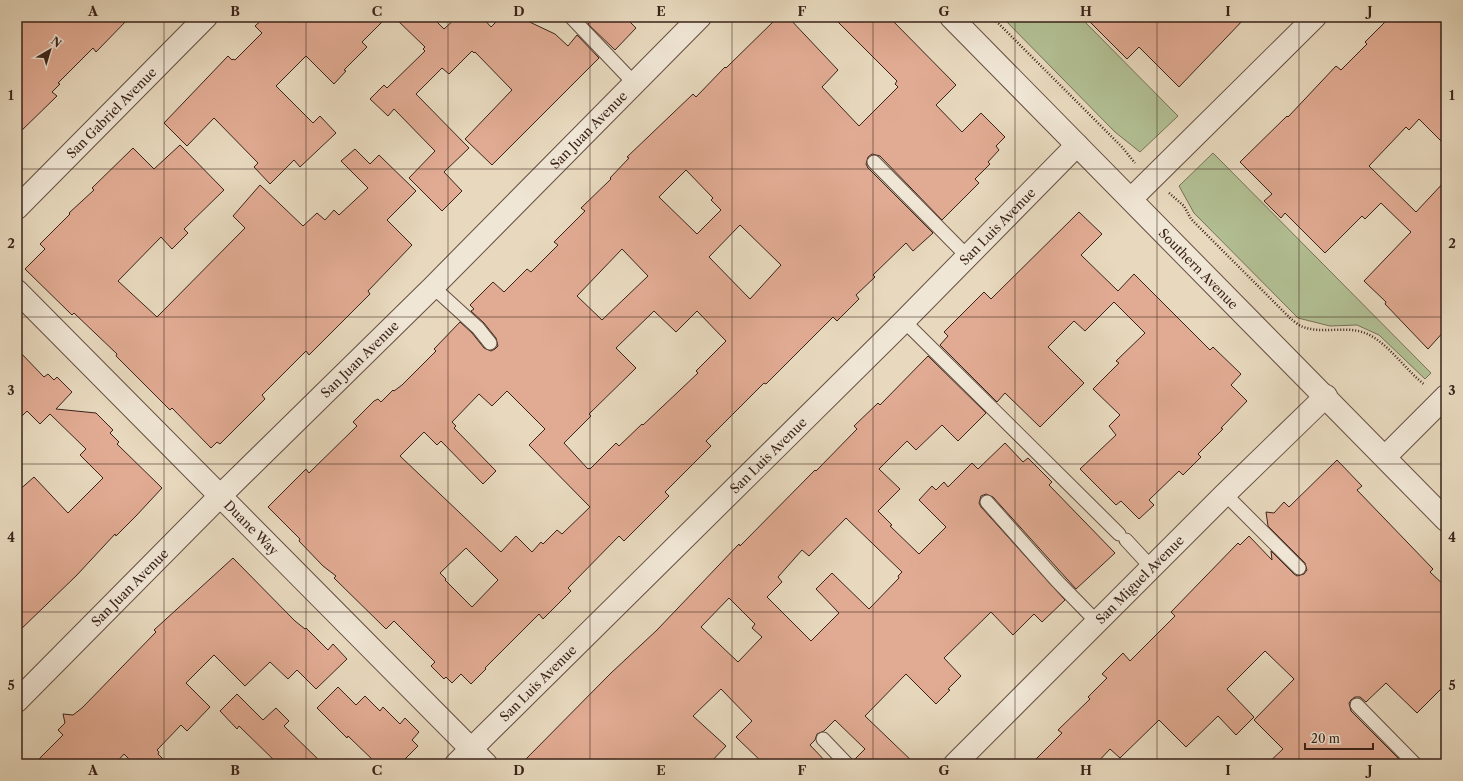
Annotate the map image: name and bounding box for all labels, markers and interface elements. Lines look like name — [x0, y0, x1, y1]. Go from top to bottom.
text: A — [87, 3, 99, 19]
text: B — [230, 3, 240, 19]
text: C — [372, 3, 382, 19]
text: D — [513, 3, 525, 19]
text: E — [656, 3, 666, 19]
text: F — [798, 3, 807, 19]
text: G — [938, 3, 950, 19]
text: H — [1080, 3, 1092, 19]
text: I — [1225, 3, 1231, 19]
text: J — [1365, 3, 1373, 19]
north arrow — [30, 30, 70, 70]
text: N — [48, 34, 65, 51]
street label: San Gabriel Avenue — [63, 64, 160, 161]
text: 1 — [8, 87, 14, 103]
text: 1 — [1449, 87, 1455, 103]
street label: San Juan Avenue — [547, 88, 630, 172]
street label: San Luis Avenue — [956, 184, 1039, 268]
street label: Southern Avenue — [1155, 225, 1242, 312]
text: 2 — [7, 235, 15, 251]
text: 2 — [1448, 235, 1456, 251]
street label: San Juan Avenue — [317, 317, 402, 401]
text: 3 — [7, 382, 15, 398]
text: 3 — [1448, 382, 1456, 398]
street label: San Luis Avenue — [726, 414, 810, 497]
street label: Duane Way — [221, 497, 283, 559]
text: 4 — [7, 529, 15, 545]
text: 4 — [1448, 529, 1456, 545]
street label: San Miguel Avenue — [1092, 532, 1187, 627]
street label: San Juan Avenue — [88, 545, 171, 629]
street label: San Luis Avenue — [496, 642, 580, 725]
text: 5 — [7, 677, 15, 693]
text: 5 — [1448, 677, 1456, 693]
scale bar — [1305, 725, 1373, 751]
text: 20 m — [1311, 731, 1340, 746]
text: A — [87, 762, 99, 778]
text: B — [230, 762, 240, 778]
text: C — [372, 762, 382, 778]
text: D — [513, 762, 525, 778]
text: E — [656, 762, 666, 778]
text: F — [798, 762, 807, 778]
text: G — [938, 762, 950, 778]
text: H — [1080, 762, 1092, 778]
text: I — [1225, 762, 1231, 778]
text: J — [1365, 762, 1373, 778]

